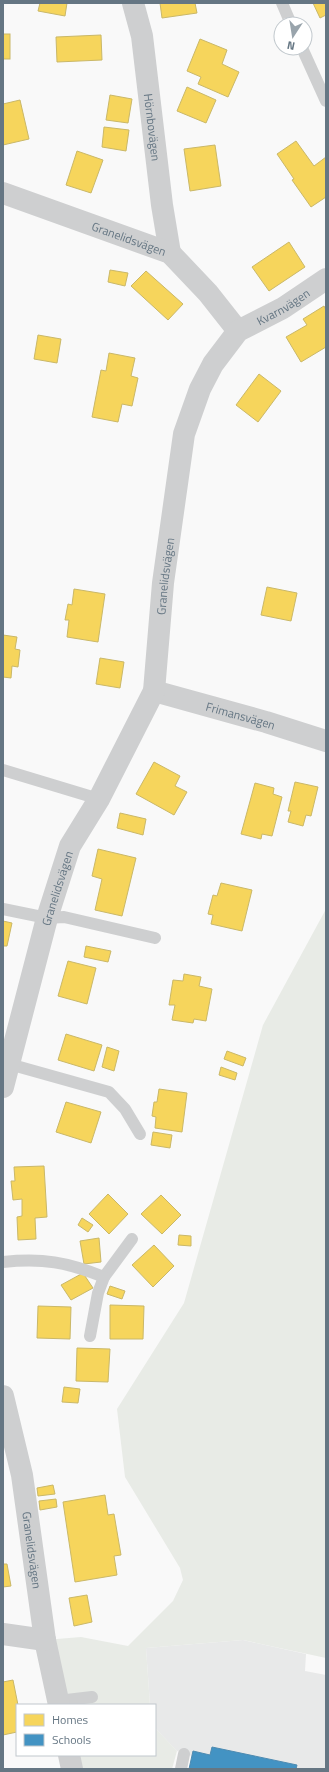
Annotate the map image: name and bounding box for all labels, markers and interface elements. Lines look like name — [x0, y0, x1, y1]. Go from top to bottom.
north arrow — [273, 16, 313, 56]
text: N — [286, 37, 296, 54]
street label: Hörnbovägen — [139, 92, 166, 162]
street label: Granelidsvägen — [89, 216, 169, 260]
street label: Kvarnvägen — [253, 283, 313, 330]
street label: Granelidsvägen — [151, 536, 179, 616]
street label: Frimansvägen — [204, 696, 278, 734]
street label: Granelidsvägen — [36, 848, 77, 928]
street label: Granelidsvägen — [18, 1510, 47, 1590]
legend — [16, 1704, 156, 1756]
text: Homes — [52, 1710, 88, 1729]
text: Schools — [52, 1730, 92, 1749]

